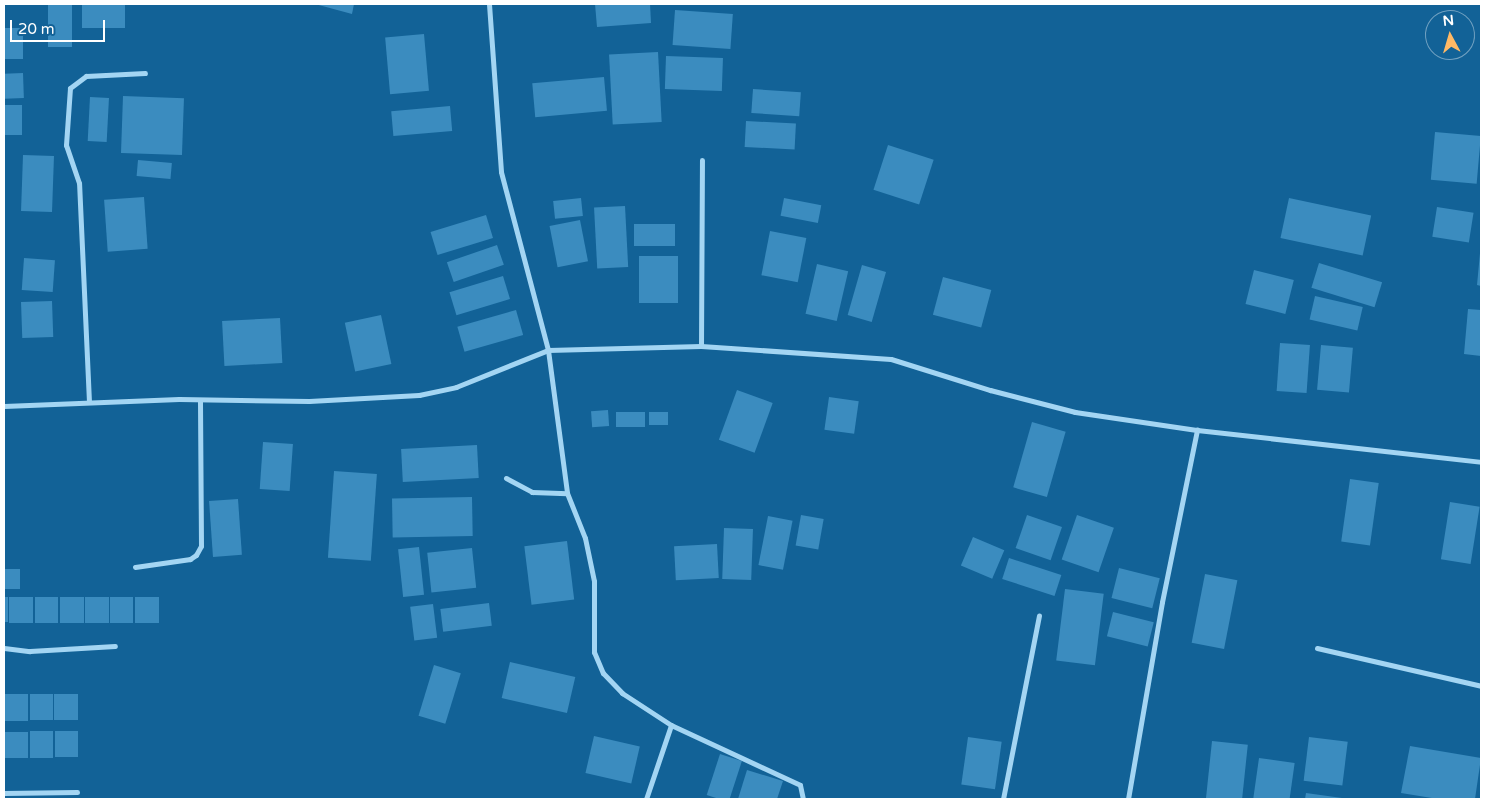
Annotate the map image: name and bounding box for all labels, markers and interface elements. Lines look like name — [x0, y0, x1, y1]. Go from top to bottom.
scale bar — [12, 10, 108, 42]
north arrow — [1425, 10, 1475, 60]
text: N — [1442, 12, 1455, 30]
text: 20 m — [18, 20, 55, 38]

